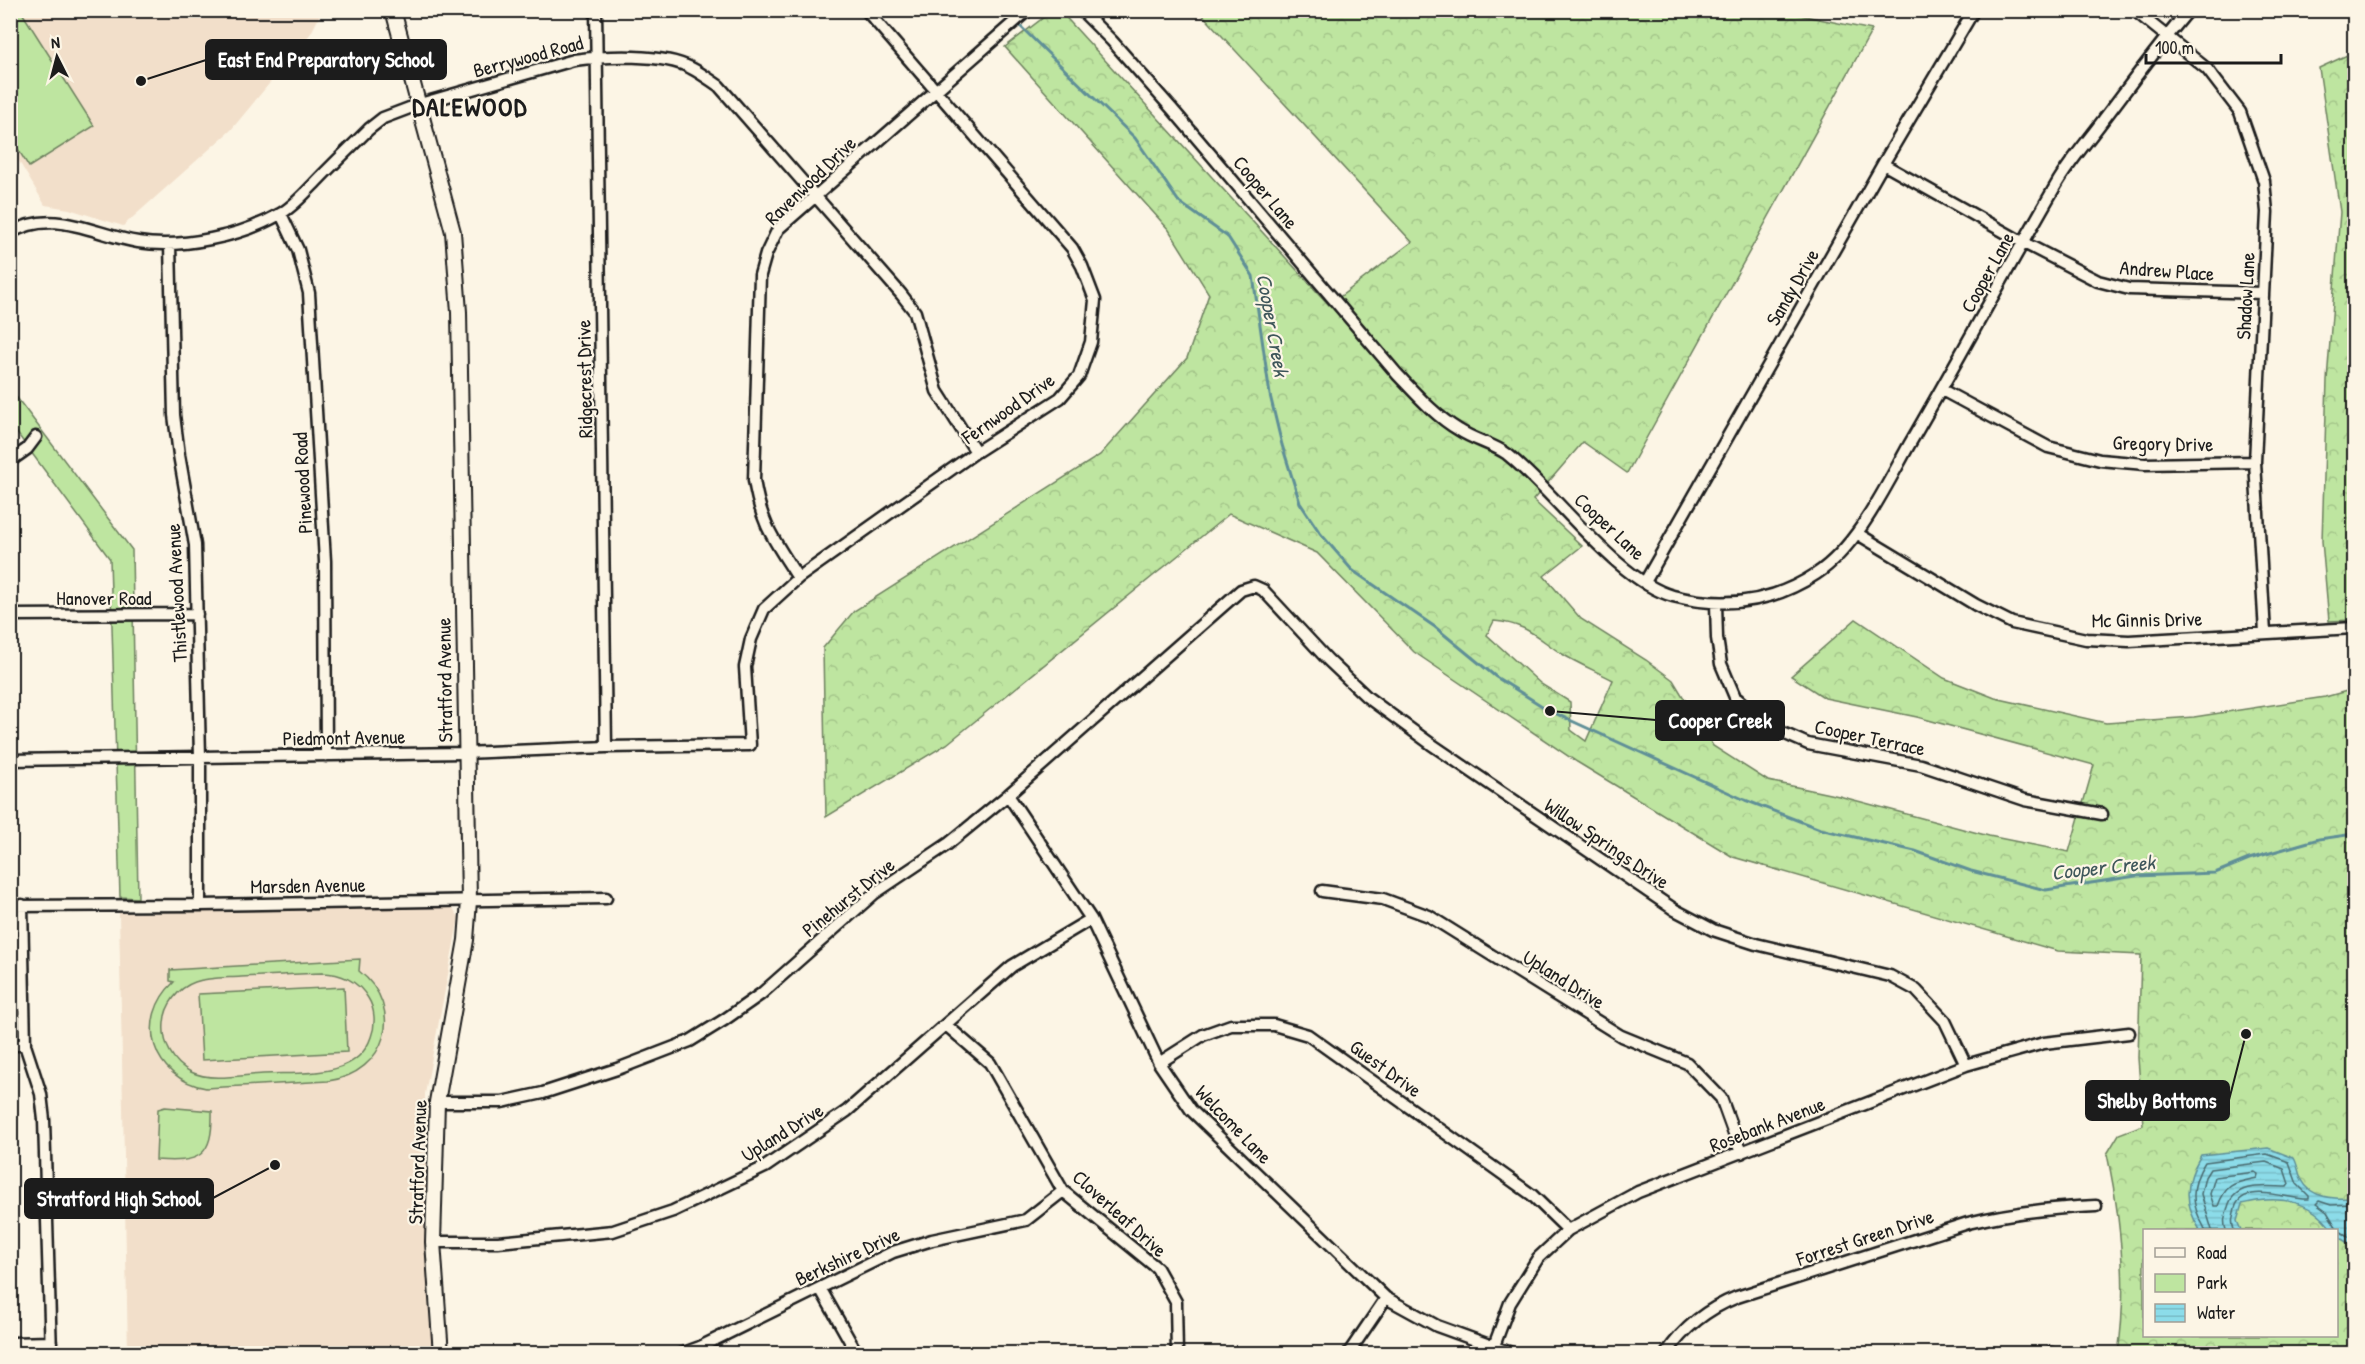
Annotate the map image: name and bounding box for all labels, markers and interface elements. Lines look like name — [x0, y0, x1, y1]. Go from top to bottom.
north arrow — [27, 27, 87, 87]
scale bar — [2146, 27, 2281, 65]
street label: Berrywood Road — [470, 28, 586, 84]
text: N — [50, 31, 61, 53]
text: 100 m — [2155, 35, 2194, 60]
callout: East End Preparatory School — [206, 40, 446, 79]
text: East End Preparatory School — [218, 45, 434, 75]
district label: DALEWOOD — [412, 89, 528, 124]
street label: Ravenwood Drive — [758, 130, 862, 230]
street label: Cooper Lane — [1227, 150, 1305, 234]
street label: Cooper Lane — [1954, 227, 2020, 317]
street label: Sandy Drive — [1759, 244, 1825, 330]
street label: Shadow Lane — [2229, 252, 2261, 340]
street label: Andrew Place — [2119, 253, 2215, 287]
water label: Cooper Creek — [1250, 271, 1297, 381]
street label: Ridgecrest Drive — [569, 320, 599, 438]
street label: Fernwood Drive — [955, 366, 1060, 450]
street label: Gregory Drive — [2112, 429, 2214, 457]
street label: Pinewood Road — [286, 431, 318, 534]
street label: Cooper Lane — [1569, 486, 1651, 566]
street label: Thistlewood Avenue — [159, 523, 193, 663]
street label: Hanover Road — [56, 584, 152, 611]
street label: Mc Ginnis Drive — [2091, 605, 2203, 633]
street label: Stratford Avenue — [429, 617, 459, 742]
callout: Cooper Creek — [1656, 701, 1784, 740]
text: Cooper Creek — [1668, 706, 1772, 736]
street label: Cooper Terrace — [1812, 712, 1928, 762]
street label: Piedmont Avenue — [282, 722, 406, 752]
street label: Willow Springs Drive — [1539, 791, 1675, 895]
water label: Cooper Creek — [2050, 847, 2158, 887]
street label: Pinehurst Drive — [796, 851, 900, 943]
street label: Marsden Avenue — [250, 870, 366, 900]
street label: Upland Drive — [1518, 943, 1610, 1015]
street label: Guest Drive — [1345, 1033, 1427, 1103]
street label: Welcome Lane — [1190, 1079, 1278, 1169]
callout: Shelby Bottoms — [2086, 1081, 2229, 1120]
text: Shelby Bottoms — [2097, 1086, 2217, 1116]
street label: Rosebank Avenue — [1705, 1090, 1829, 1158]
street label: Upland Drive — [736, 1096, 828, 1168]
street label: Stratford Avenue — [401, 1099, 433, 1225]
street label: Cloverleaf Drive — [1067, 1163, 1173, 1263]
callout: Stratford High School — [25, 1179, 213, 1218]
text: Stratford High School — [37, 1184, 201, 1214]
street label: Forrest Green Drive — [1792, 1202, 1937, 1272]
street label: Berkshire Drive — [790, 1220, 904, 1292]
legend — [2143, 1229, 2338, 1337]
text: Road — [2197, 1240, 2227, 1265]
text: Park — [2197, 1270, 2228, 1295]
text: Water — [2197, 1300, 2235, 1325]

